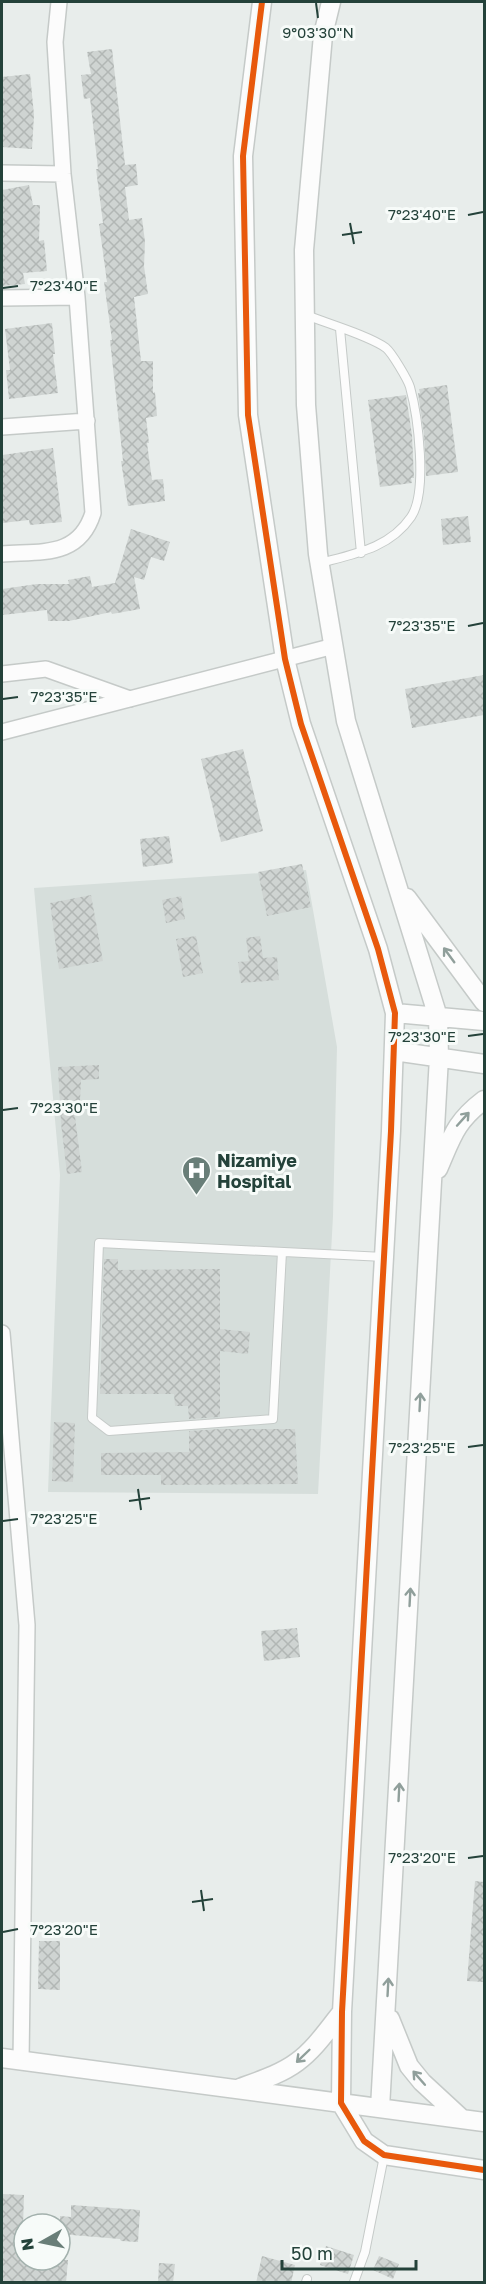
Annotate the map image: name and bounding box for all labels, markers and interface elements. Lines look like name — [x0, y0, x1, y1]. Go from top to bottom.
text: 9°03'30"N — [282, 23, 354, 41]
text: 7°23'40"E — [388, 205, 456, 223]
text: 7°23'40"E — [30, 276, 98, 294]
text: 7°23'35"E — [388, 616, 456, 634]
text: 7°23'35"E — [30, 687, 98, 705]
one-way arrow — [443, 948, 456, 964]
text: 7°23'30"E — [388, 1027, 456, 1045]
text: 7°23'30"E — [30, 1098, 98, 1116]
one-way arrow — [456, 1112, 470, 1127]
place label: Nizamiye Hospital — [217, 1149, 297, 1192]
hospital icon: Nizamiye Hospital — [180, 1154, 212, 1196]
one-way arrow — [415, 1393, 426, 1413]
text: 7°23'25"E — [389, 1438, 455, 1456]
text: 7°23'25"E — [31, 1509, 97, 1527]
one-way arrow — [404, 1588, 415, 1608]
one-way arrow — [394, 1782, 405, 1802]
text: 7°23'20"E — [388, 1848, 456, 1866]
text: 7°23'20"E — [30, 1920, 98, 1938]
one-way arrow — [383, 1977, 394, 1997]
one-way arrow — [296, 2048, 311, 2063]
one-way arrow — [412, 2071, 426, 2086]
north arrow — [12, 2212, 72, 2272]
scale bar — [282, 2233, 416, 2271]
text: N — [16, 2237, 38, 2252]
text: 50 m — [291, 2242, 333, 2264]

